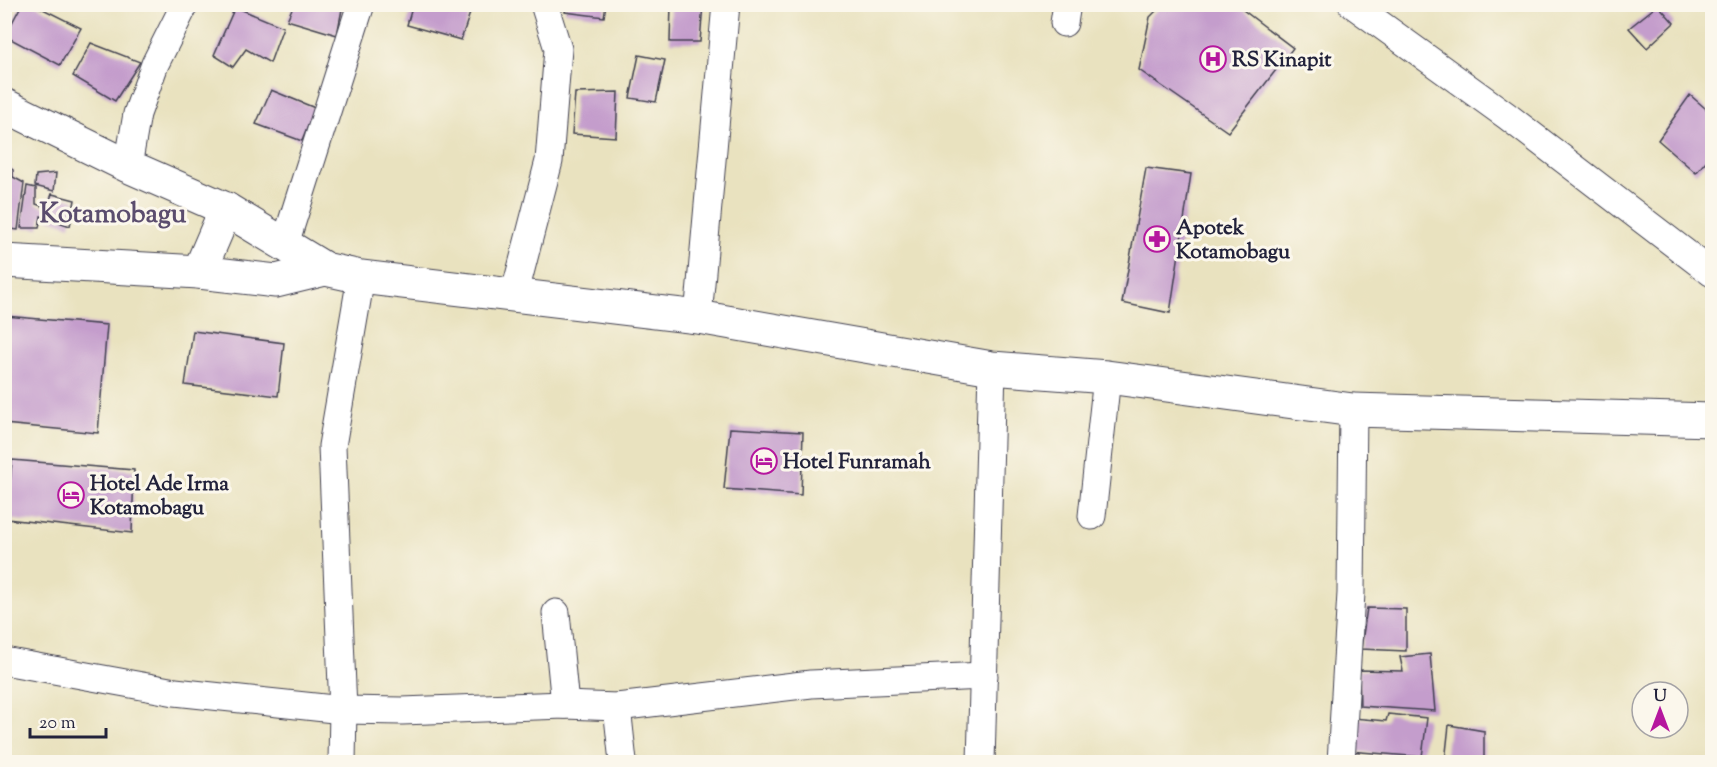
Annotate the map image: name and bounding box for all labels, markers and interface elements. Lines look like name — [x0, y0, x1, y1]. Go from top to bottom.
hospital icon: RS Kinapit — [1198, 44, 1228, 74]
place label: RS Kinapit — [1232, 46, 1332, 76]
district label: Kotamobagu — [40, 196, 187, 235]
place label: Apotek Kotamobagu — [1176, 214, 1291, 268]
pharmacy icon: Apotek Kotamobagu — [1142, 224, 1172, 254]
hotel icon: Hotel Funramah — [749, 446, 779, 476]
place label: Hotel Funramah — [783, 448, 931, 478]
place label: Hotel Ade Irma Kotamobagu — [90, 470, 229, 524]
hotel icon: Hotel Ade Irma Kotamobagu — [56, 480, 86, 510]
north arrow — [1630, 680, 1690, 740]
text: U — [1653, 686, 1667, 709]
scale bar — [30, 701, 106, 739]
text: 20 m — [39, 711, 76, 737]

